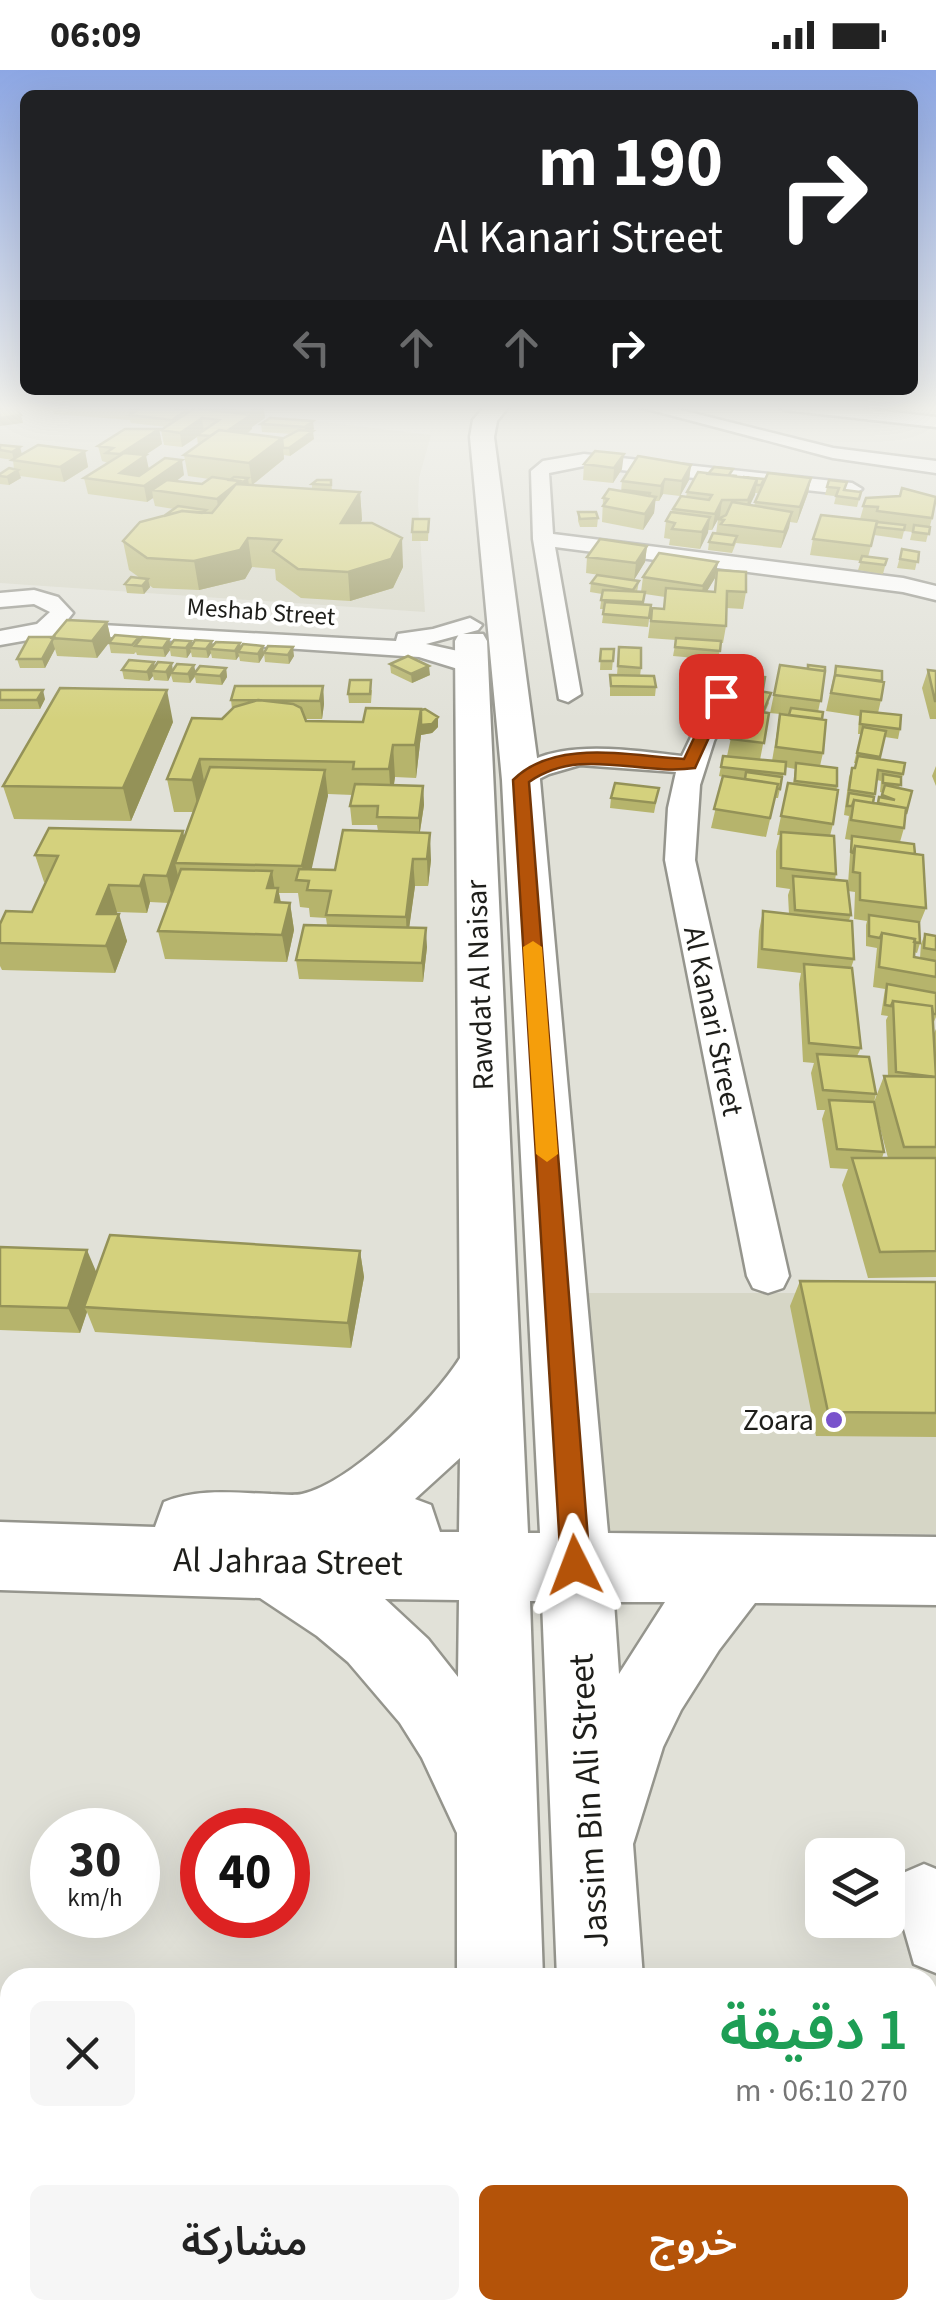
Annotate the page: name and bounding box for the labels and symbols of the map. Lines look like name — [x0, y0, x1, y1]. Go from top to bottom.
street label: Meshab Street — [186, 589, 337, 635]
pin — [679, 654, 764, 739]
street label: Rawdat Al Naisar — [455, 878, 505, 1091]
street label: Al Kanari Street — [672, 922, 754, 1120]
place label: Zoara — [743, 1399, 814, 1442]
marker: Zoara — [823, 1409, 845, 1431]
position arrow — [523, 1513, 627, 1617]
street label: Al Jahraa Street — [173, 1535, 403, 1589]
street label: Jassim Bin Ali Street — [556, 1652, 622, 1950]
speed limit sign: 40 — [180, 1808, 310, 1938]

